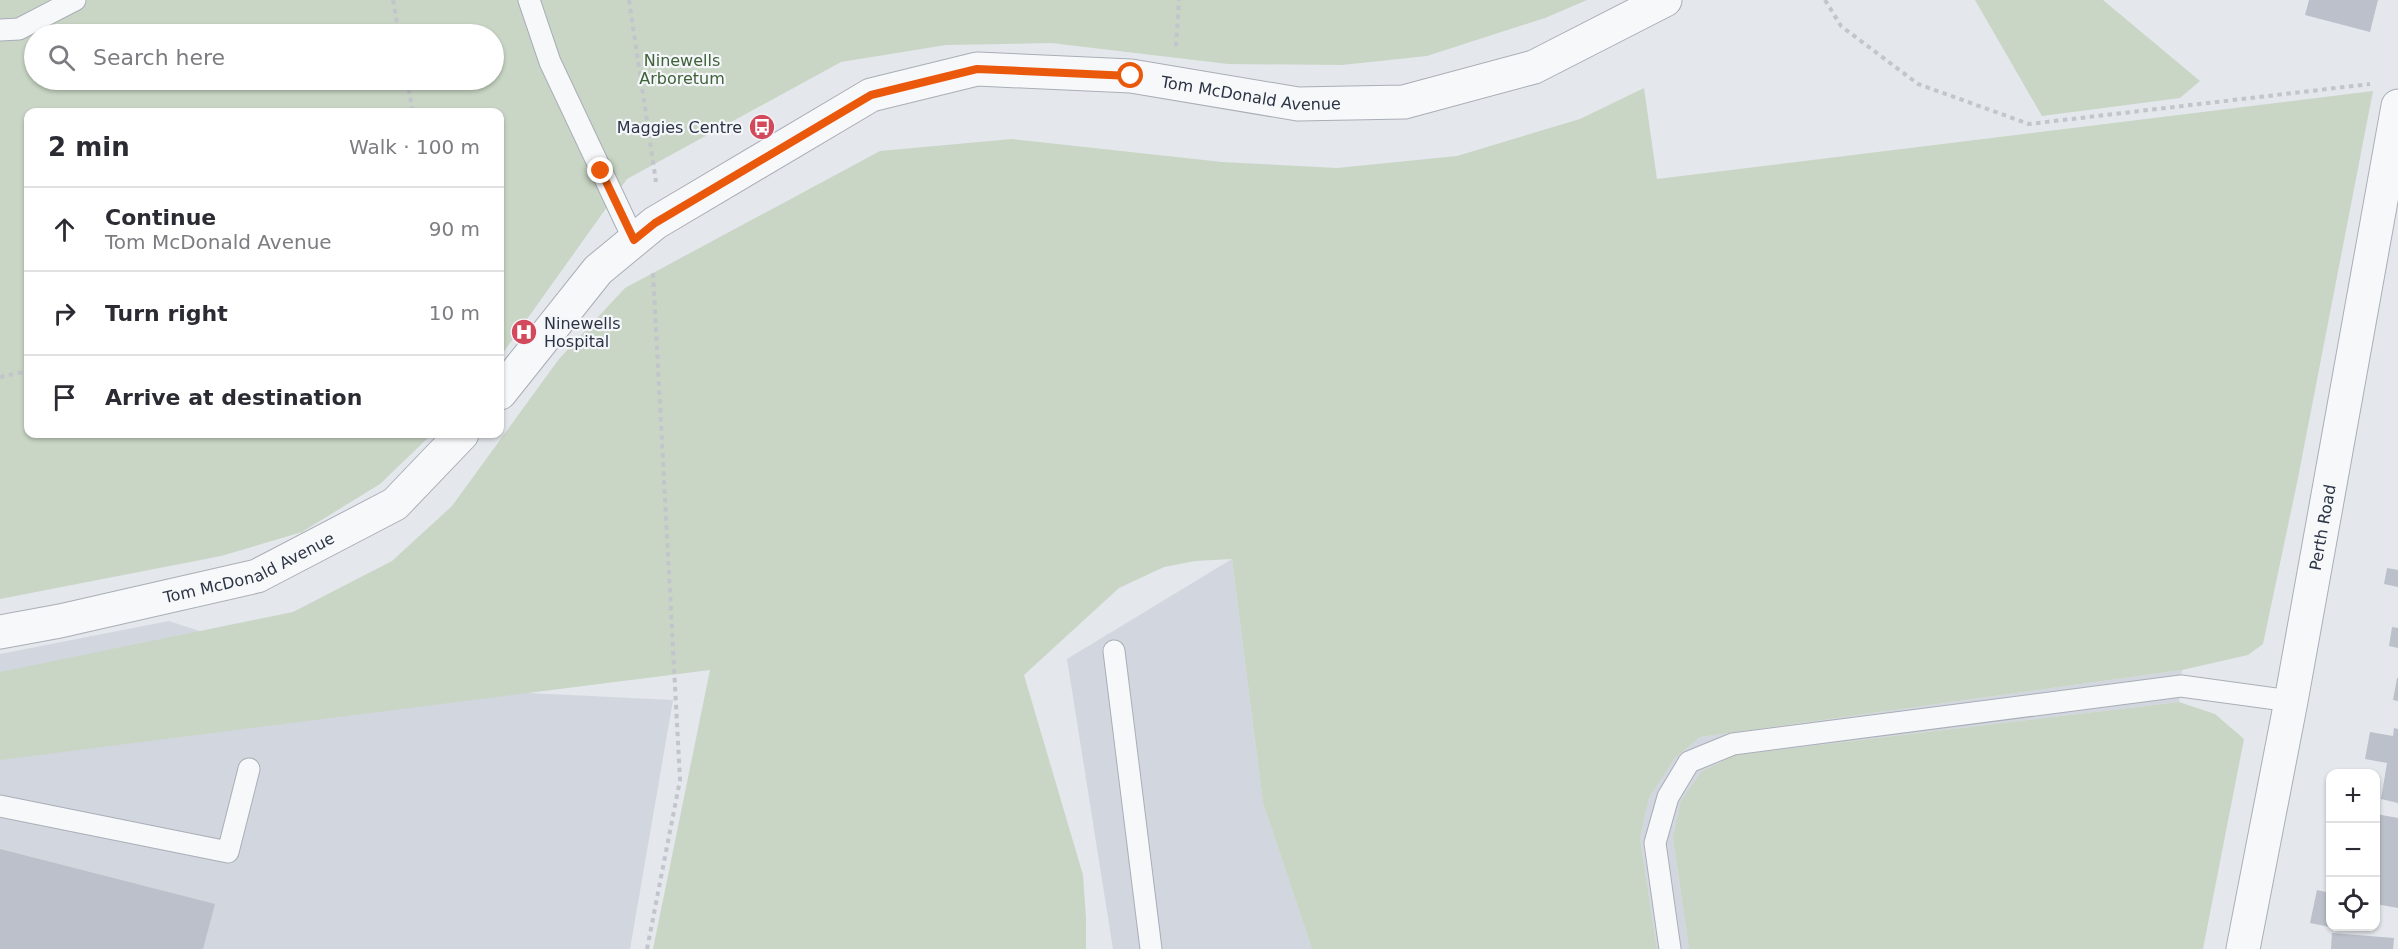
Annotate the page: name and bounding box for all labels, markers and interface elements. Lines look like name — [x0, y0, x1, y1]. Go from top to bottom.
search box — [24, 24, 504, 90]
icon: search — [45, 41, 78, 74]
text: Search here — [93, 45, 225, 70]
park label: Ninewells Arboretum — [639, 51, 725, 88]
route start — [1117, 62, 1143, 88]
street label: Tom McDonald Avenue — [1159, 72, 1341, 114]
bus stop icon: Maggies Centre — [747, 112, 777, 142]
place label: Maggies Centre — [617, 118, 742, 137]
text: 2 min — [48, 132, 130, 162]
text: Walk · 100 m — [349, 135, 480, 159]
route end — [587, 157, 613, 183]
text: Continue — [105, 205, 216, 230]
icon: ahead — [48, 213, 81, 246]
text: 90 m — [429, 217, 480, 241]
text: Tom McDonald Avenue — [105, 230, 332, 254]
icon: right — [48, 297, 81, 330]
text: Turn right — [105, 301, 228, 326]
text: 10 m — [429, 301, 480, 325]
place label: Ninewells Hospital — [544, 314, 621, 351]
hospital icon: Ninewells Hospital — [509, 317, 539, 347]
icon: arrive — [48, 381, 81, 414]
text: Arrive at destination — [105, 385, 362, 410]
street label: Perth Road — [2306, 483, 2340, 572]
street label: Tom McDonald Avenue — [161, 528, 338, 607]
map controls — [2326, 769, 2380, 931]
button: + — [2326, 769, 2380, 823]
button: − — [2326, 823, 2380, 877]
button: locate — [2326, 877, 2380, 931]

